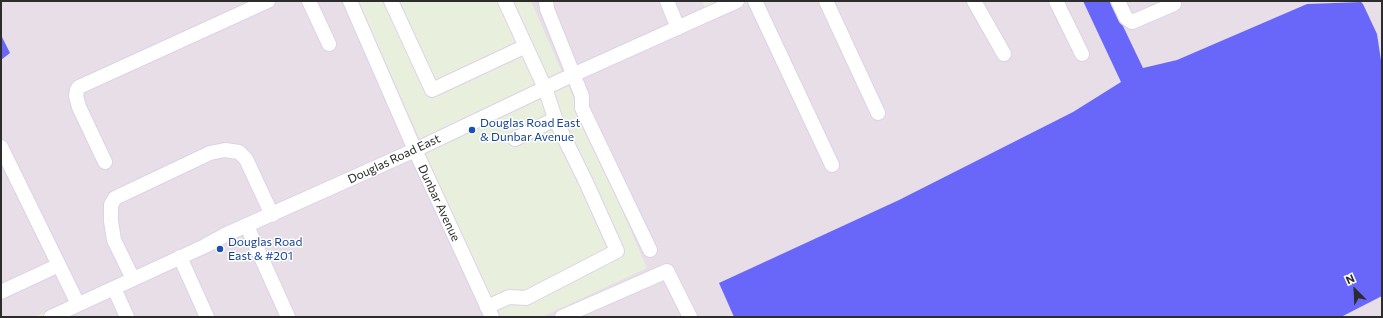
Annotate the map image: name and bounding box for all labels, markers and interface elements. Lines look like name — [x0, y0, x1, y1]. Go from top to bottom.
place label: Douglas Road East & Dunbar Avenue — [480, 116, 580, 144]
marker: Douglas Road East & Dunbar Avenue — [467, 125, 477, 135]
street label: Douglas Road East — [345, 131, 443, 187]
street label: Dunbar Avenue — [415, 162, 463, 244]
place label: Douglas Road East & #201 — [228, 235, 302, 263]
marker: Douglas Road East & #201 — [215, 244, 225, 254]
north arrow — [1335, 270, 1375, 310]
text: N — [1343, 271, 1356, 286]

